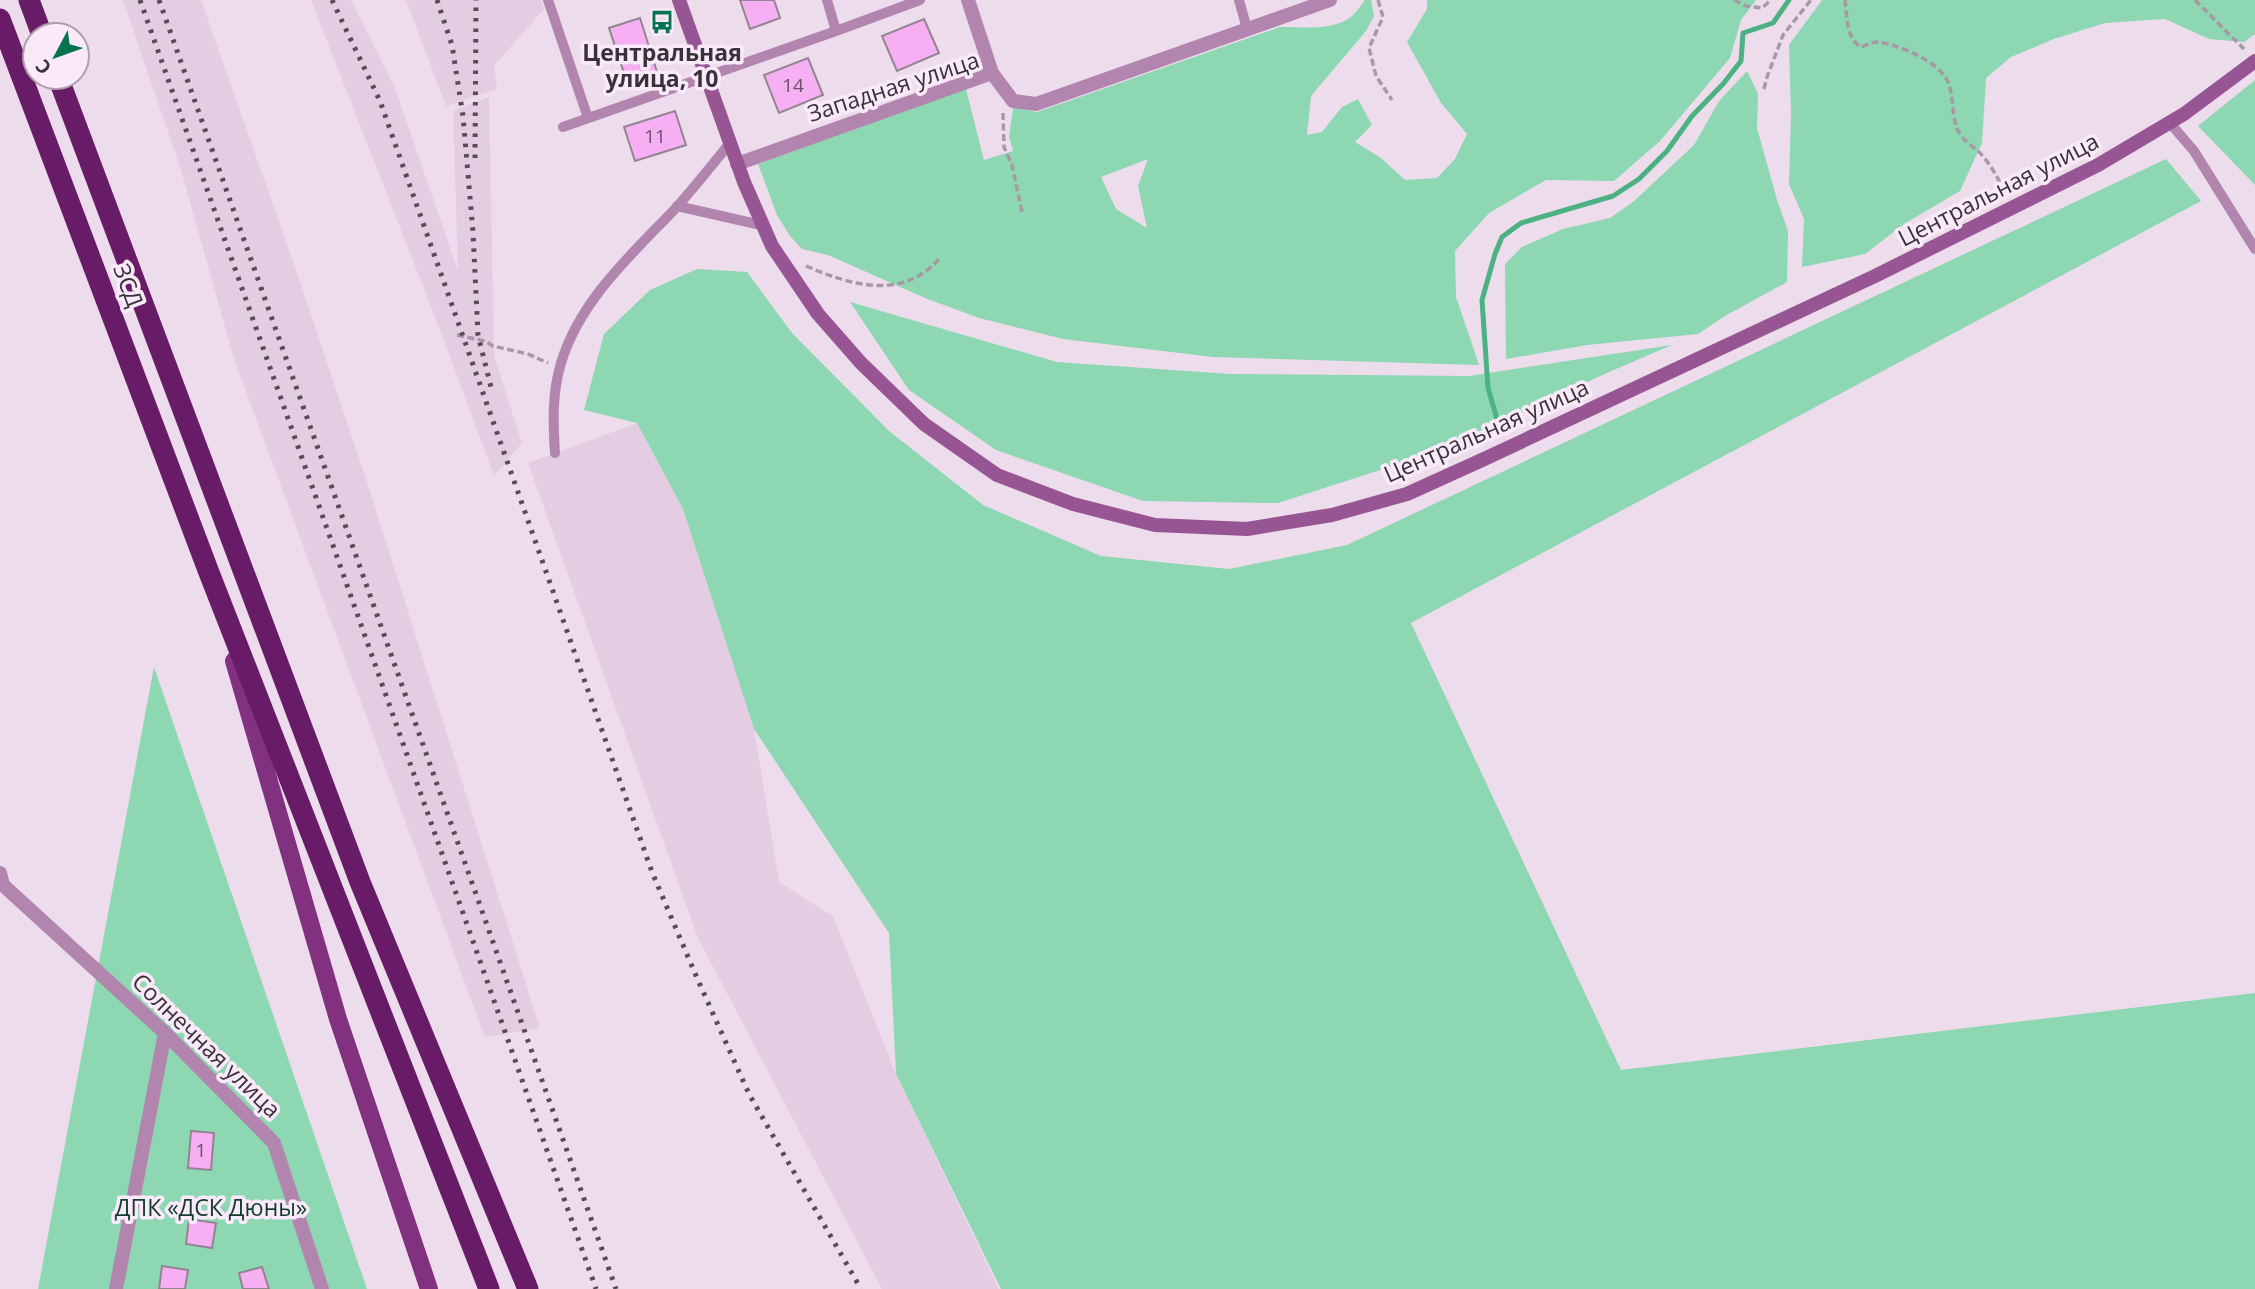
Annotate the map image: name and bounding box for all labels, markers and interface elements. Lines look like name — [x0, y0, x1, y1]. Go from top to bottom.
bus stop icon: Центральная улица, 10 — [648, 8, 676, 36]
north arrow — [21, 21, 91, 91]
place label: Центральная улица, 10 — [582, 36, 742, 94]
street label: Западная улица — [803, 43, 983, 129]
text: С — [29, 54, 57, 80]
house number: 14 — [782, 72, 804, 98]
house number: 11 — [644, 123, 666, 149]
street label: Центральная улица — [1892, 124, 2104, 254]
street label: ЗСД — [106, 259, 152, 311]
street label: Центральная улица — [1378, 370, 1594, 490]
street label: Солнечная улица — [126, 966, 288, 1124]
house number: 1 — [196, 1137, 206, 1163]
park label: ДПК «ДСК Дюны» — [115, 1191, 307, 1223]

